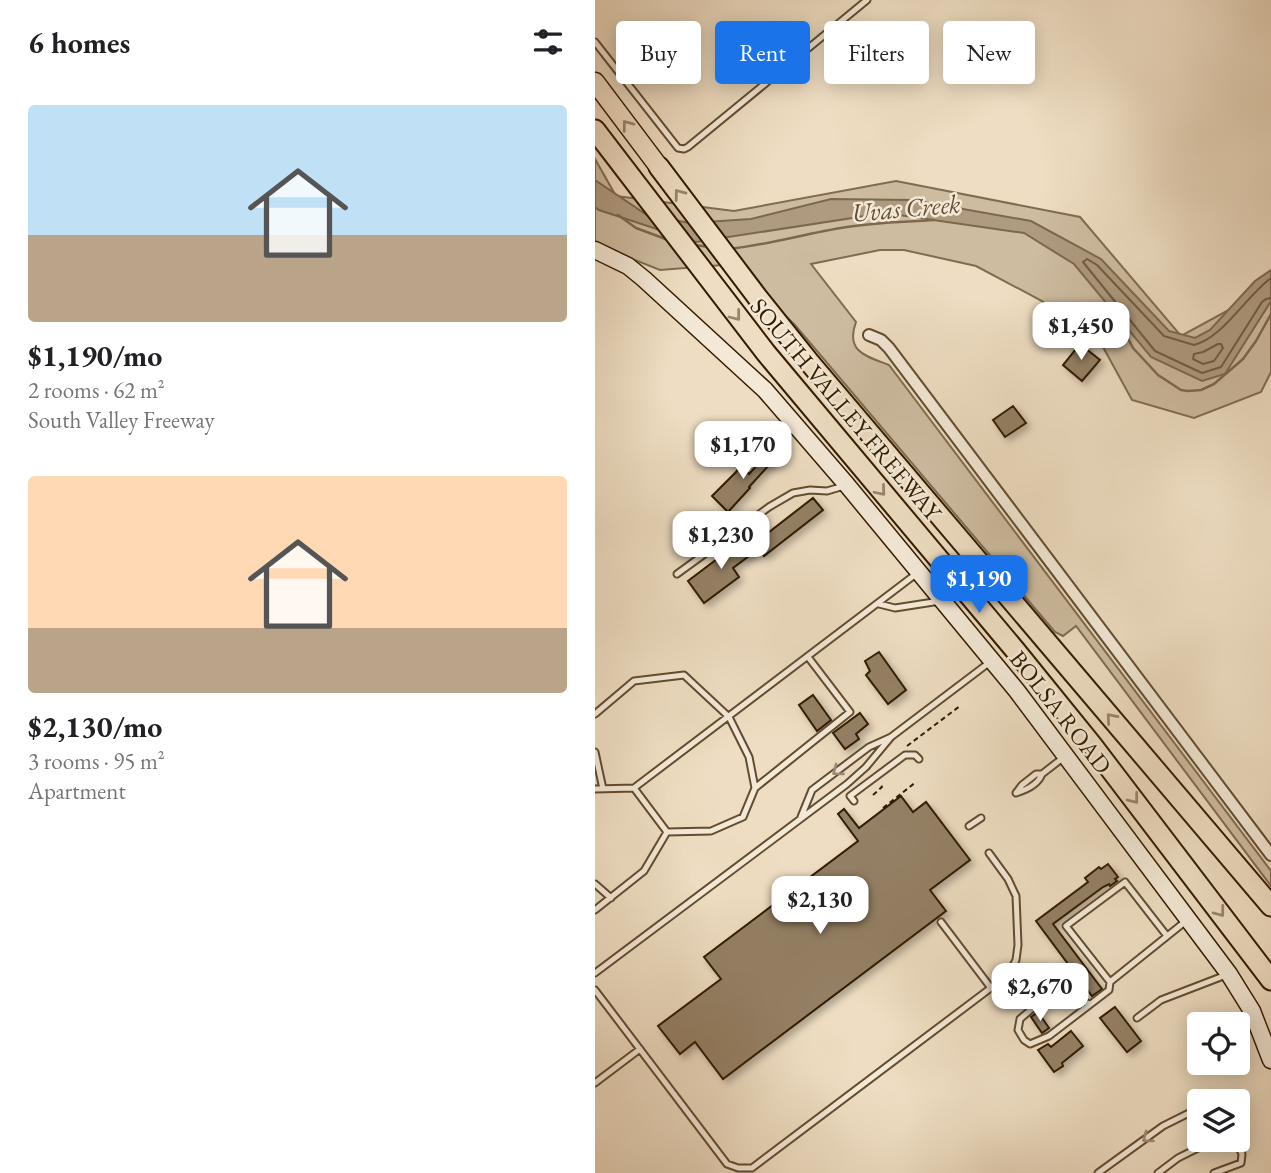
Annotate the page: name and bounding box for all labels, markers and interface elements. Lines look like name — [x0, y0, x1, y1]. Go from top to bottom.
chip: Buy — [616, 21, 701, 84]
chip: Rent — [715, 21, 810, 84]
chip: Filters — [824, 21, 929, 84]
chip: New — [943, 21, 1035, 84]
text: 6 homes — [28, 23, 130, 62]
icon: filters — [529, 23, 567, 61]
one-way arrow — [623, 120, 635, 132]
icon: home — [235, 150, 361, 276]
water label: Uvas Creek — [850, 186, 962, 230]
one-way arrow — [675, 189, 687, 202]
street label: SOUTH VALLEY FREEWAY — [744, 291, 949, 528]
pin: $1,450 — [1024, 302, 1138, 362]
one-way arrow — [728, 307, 740, 320]
text: $1,450 — [1049, 310, 1113, 340]
text: $1,190/mo — [28, 336, 162, 375]
text: 2 rooms · 62 m² — [28, 375, 165, 405]
text: South Valley Freeway — [28, 405, 214, 435]
pin: $1,170 — [686, 421, 800, 481]
text: $1,170 — [711, 429, 775, 459]
one-way arrow — [873, 483, 885, 496]
pin: $1,230 — [664, 512, 778, 571]
text: $1,230 — [689, 519, 753, 549]
icon: home — [235, 521, 361, 647]
pin: $1,190 — [922, 556, 1036, 615]
text: $1,190 — [947, 563, 1011, 593]
street label: BOLSA ROAD — [1003, 644, 1119, 780]
text: $2,130/mo — [28, 707, 162, 746]
one-way arrow — [1107, 713, 1119, 726]
text: 3 rooms · 95 m² — [28, 746, 165, 776]
one-way arrow — [833, 762, 845, 775]
text: Apartment — [28, 776, 126, 806]
one-way arrow — [1126, 791, 1139, 804]
pin: $2,130 — [763, 876, 877, 936]
text: $2,130 — [788, 884, 852, 914]
one-way arrow — [1212, 904, 1224, 917]
pin: $2,670 — [983, 964, 1097, 1023]
text: $2,670 — [1008, 971, 1072, 1001]
map controls — [1187, 1012, 1250, 1152]
button: locate — [1187, 1012, 1250, 1075]
button: layers — [1187, 1089, 1250, 1152]
one-way arrow — [1142, 1130, 1155, 1142]

